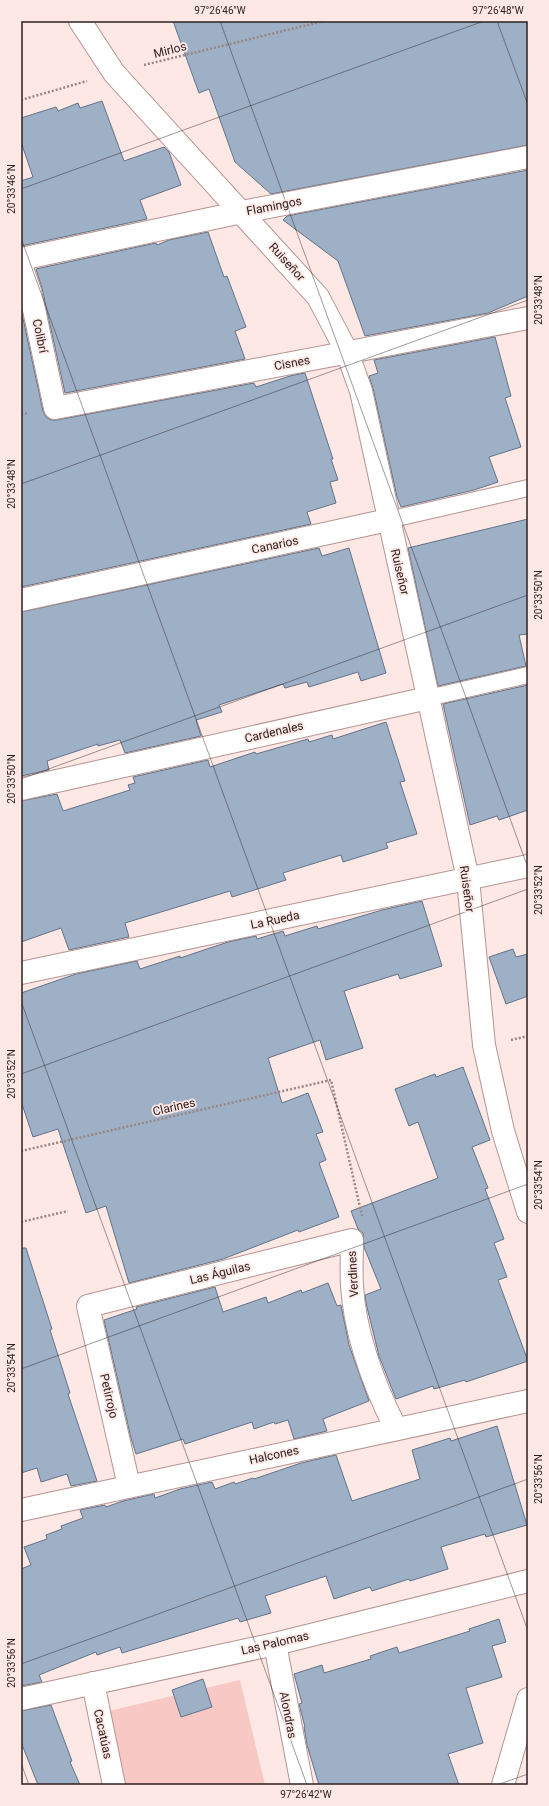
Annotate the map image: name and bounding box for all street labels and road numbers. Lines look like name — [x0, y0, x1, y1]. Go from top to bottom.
street label: Mirlos — [152, 39, 188, 61]
street label: Flamingos — [245, 194, 303, 218]
street label: Ruiseñor — [266, 240, 308, 284]
street label: Colibrí — [30, 318, 51, 355]
street label: Cisnes — [273, 353, 311, 373]
street label: Canarios — [250, 533, 300, 557]
street label: Ruiseñor — [388, 548, 412, 596]
street label: Cardenales — [243, 718, 305, 746]
street label: Ruiseñor — [457, 865, 477, 913]
street label: La Rueda — [249, 908, 301, 932]
street label: Clarines — [151, 1095, 197, 1119]
street label: Verdines — [345, 1250, 361, 1298]
street label: Las Águilas — [188, 1258, 252, 1287]
street label: Petirrojo — [97, 1372, 121, 1420]
street label: Halcones — [248, 1443, 300, 1467]
street label: Las Palomas — [240, 1628, 310, 1658]
street label: Alondras — [277, 1690, 299, 1740]
street label: Cacatúas — [91, 1708, 115, 1760]

